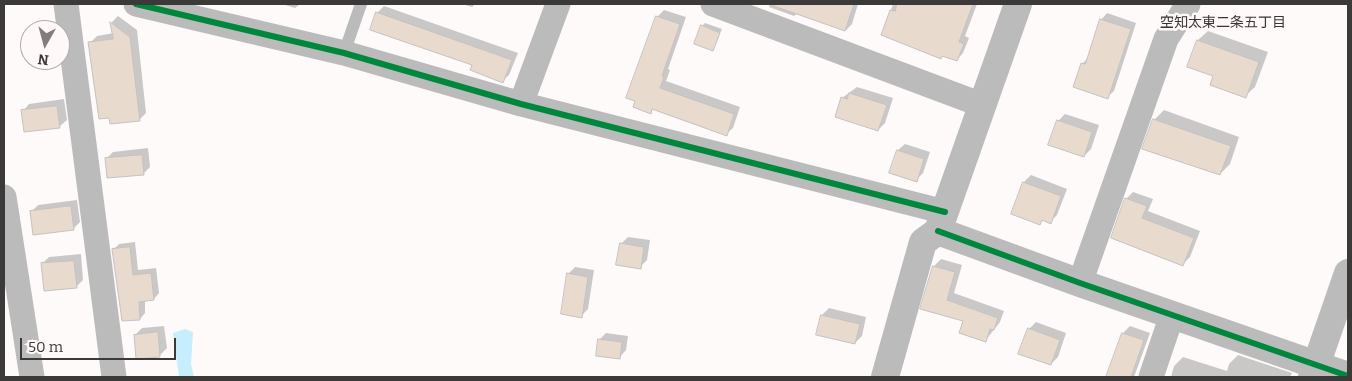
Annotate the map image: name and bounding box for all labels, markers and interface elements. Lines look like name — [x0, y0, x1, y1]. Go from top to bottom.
district label: 空知太東二条五丁目 — [1160, 15, 1286, 31]
north arrow — [20, 20, 70, 70]
text: N — [37, 50, 50, 68]
scale bar — [22, 328, 179, 360]
text: 50 m — [28, 338, 63, 356]

